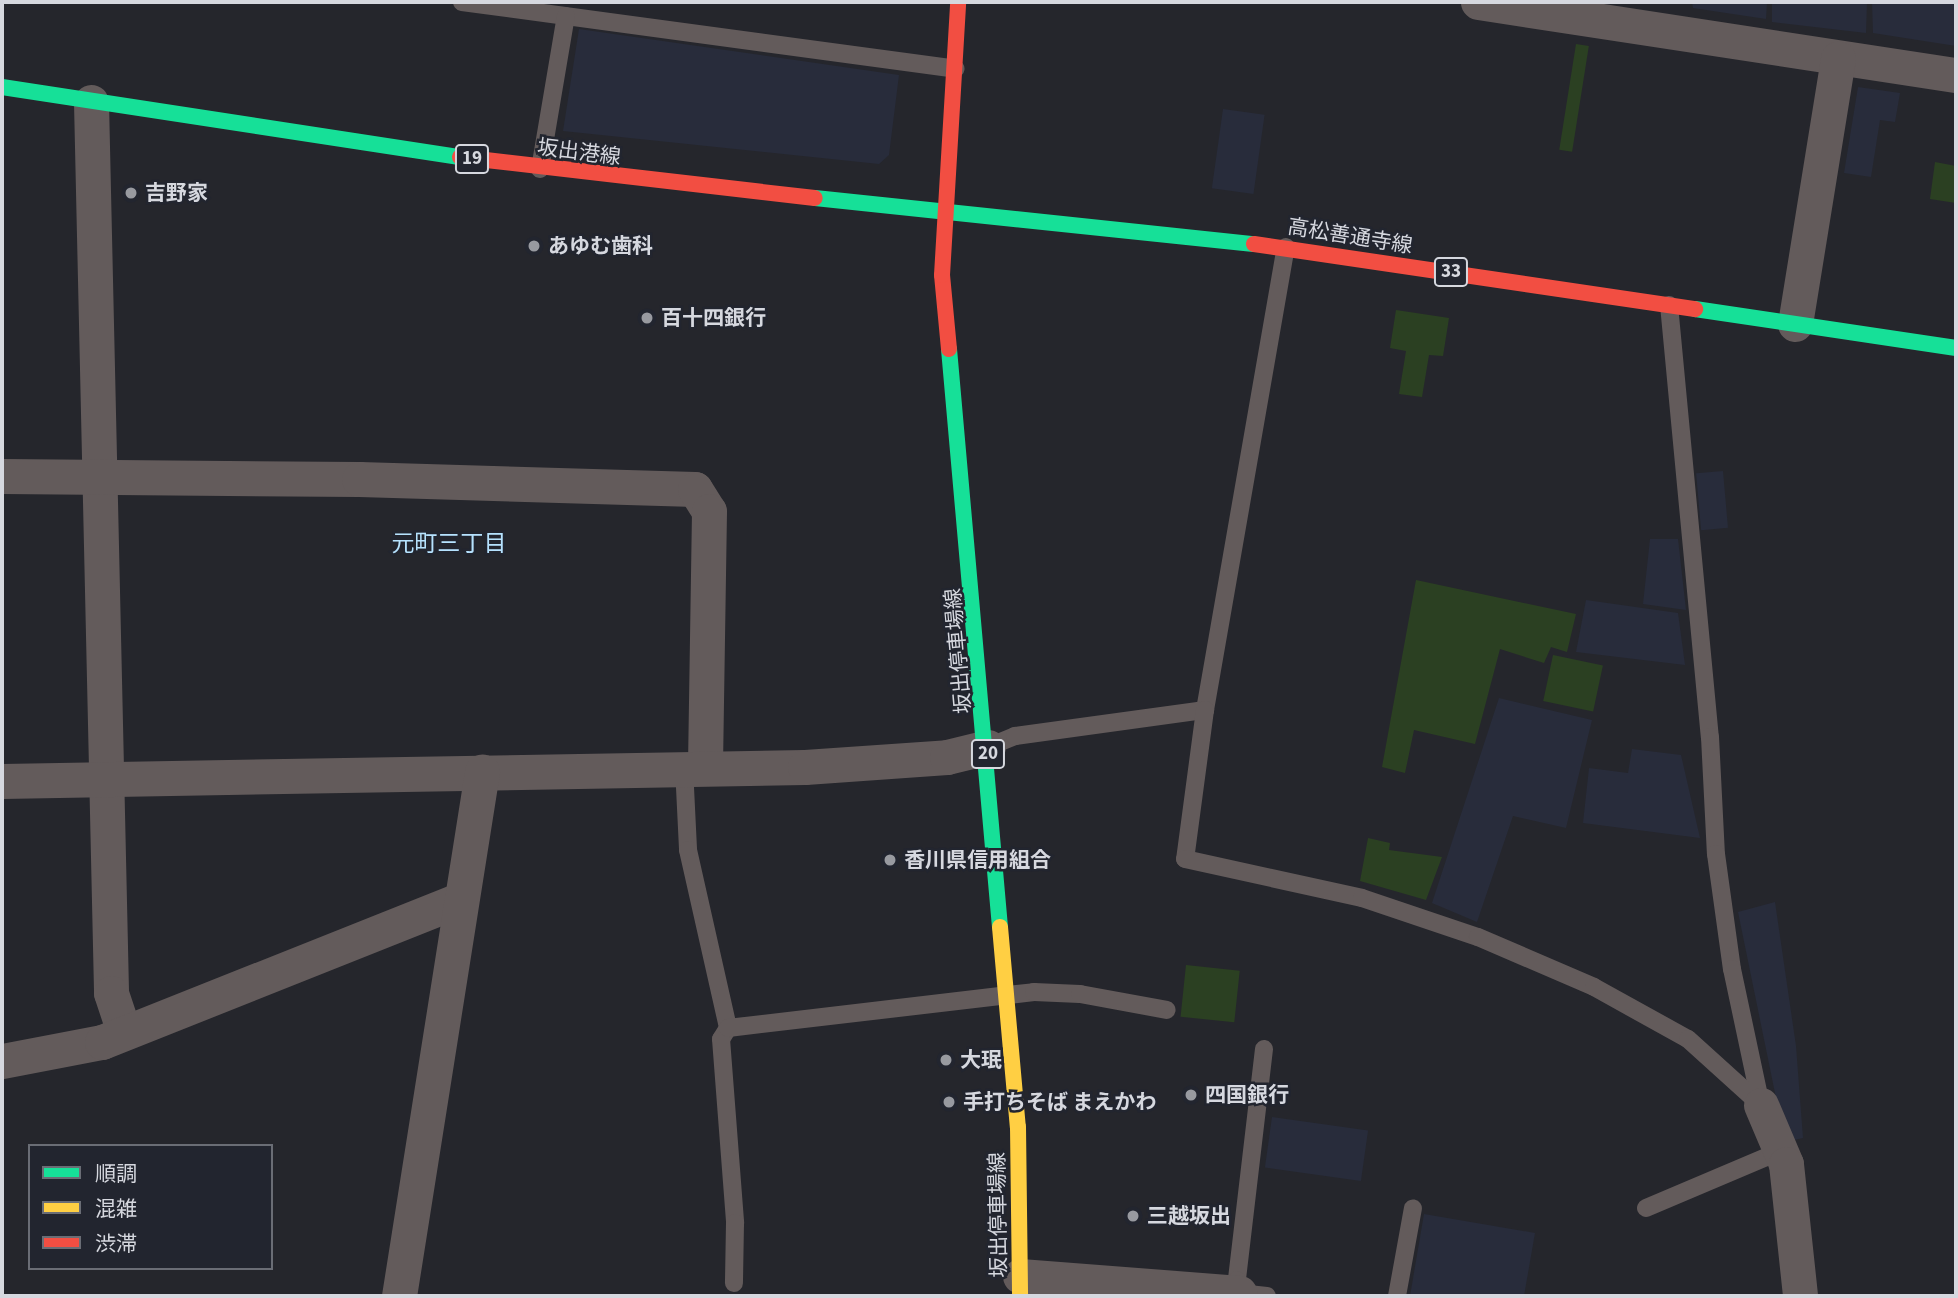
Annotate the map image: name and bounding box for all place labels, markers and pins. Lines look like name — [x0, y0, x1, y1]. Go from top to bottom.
place label: 吉野家 — [145, 180, 208, 206]
marker: 吉野家 — [123, 185, 139, 201]
place label: あゆむ歯科 — [548, 233, 653, 259]
marker: あゆむ歯科 — [526, 238, 542, 254]
place label: 百十四銀行 — [661, 305, 766, 331]
marker: 百十四銀行 — [639, 310, 655, 326]
place label: 香川県信用組合 — [904, 847, 1051, 873]
marker: 香川県信用組合 — [882, 852, 898, 868]
place label: 大珉 — [960, 1047, 1002, 1073]
marker: 大珉 — [938, 1052, 954, 1068]
place label: 四国銀行 — [1205, 1082, 1289, 1108]
marker: 四国銀行 — [1183, 1087, 1199, 1103]
place label: 手打ちそば まえかわ — [963, 1089, 1156, 1115]
marker: 手打ちそば まえかわ — [941, 1094, 957, 1110]
place label: 三越坂出 — [1147, 1203, 1231, 1229]
marker: 三越坂出 — [1125, 1208, 1141, 1224]

